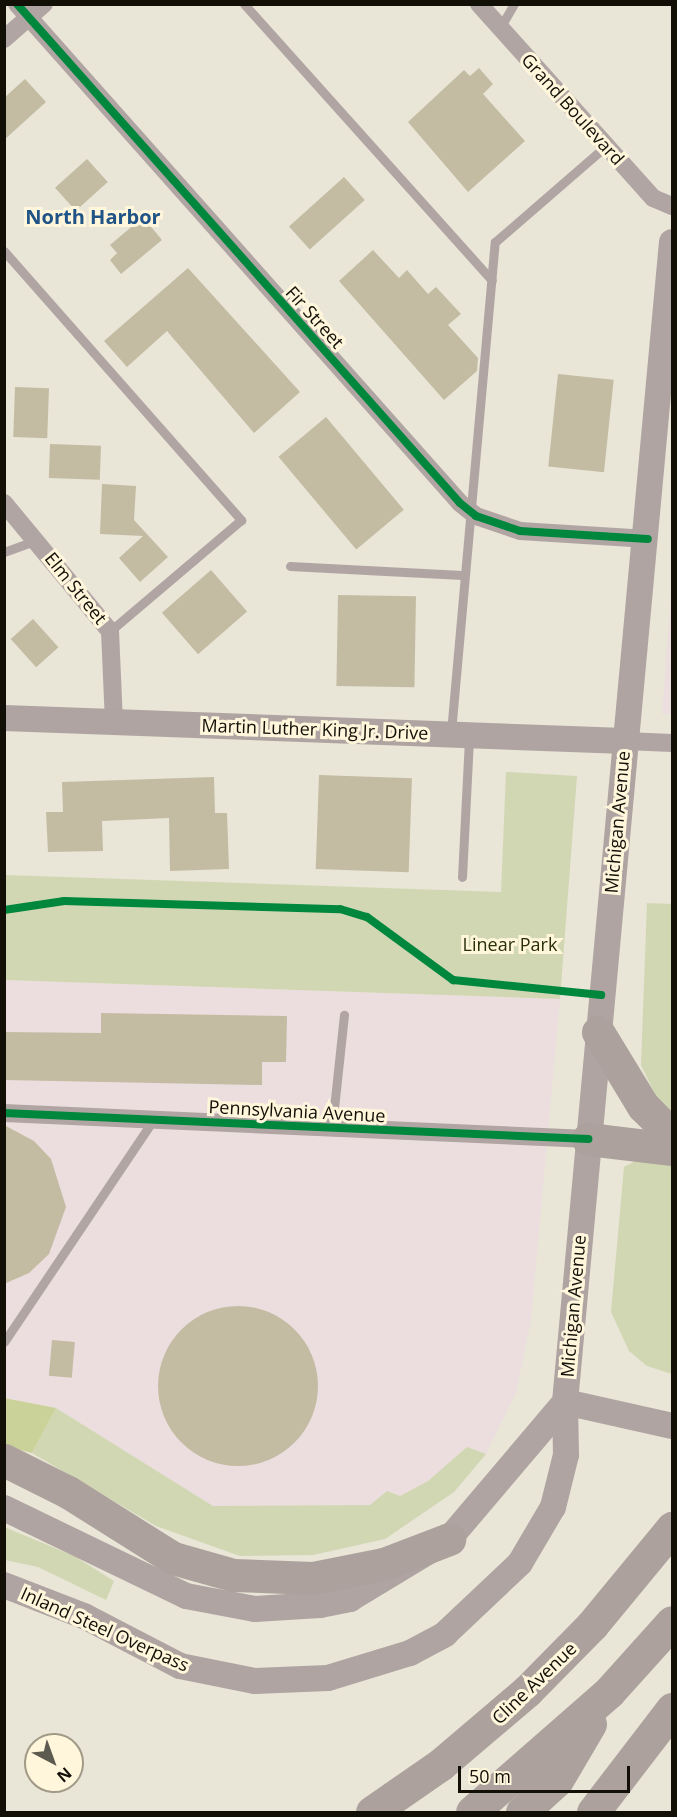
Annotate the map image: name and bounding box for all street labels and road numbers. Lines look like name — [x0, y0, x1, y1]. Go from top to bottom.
street label: Grand Boulevard — [517, 49, 629, 169]
street label: Fir Street — [282, 281, 348, 353]
street label: Elm Street — [40, 548, 112, 628]
street label: Martin Luther King Jr. Drive — [201, 714, 429, 744]
street label: Michigan Avenue — [600, 750, 634, 894]
street label: Pennsylvania Avenue — [208, 1096, 386, 1126]
street label: Michigan Avenue — [556, 1234, 590, 1378]
street label: Inland Steel Overpass — [18, 1582, 192, 1676]
street label: Cline Avenue — [487, 1637, 581, 1729]

